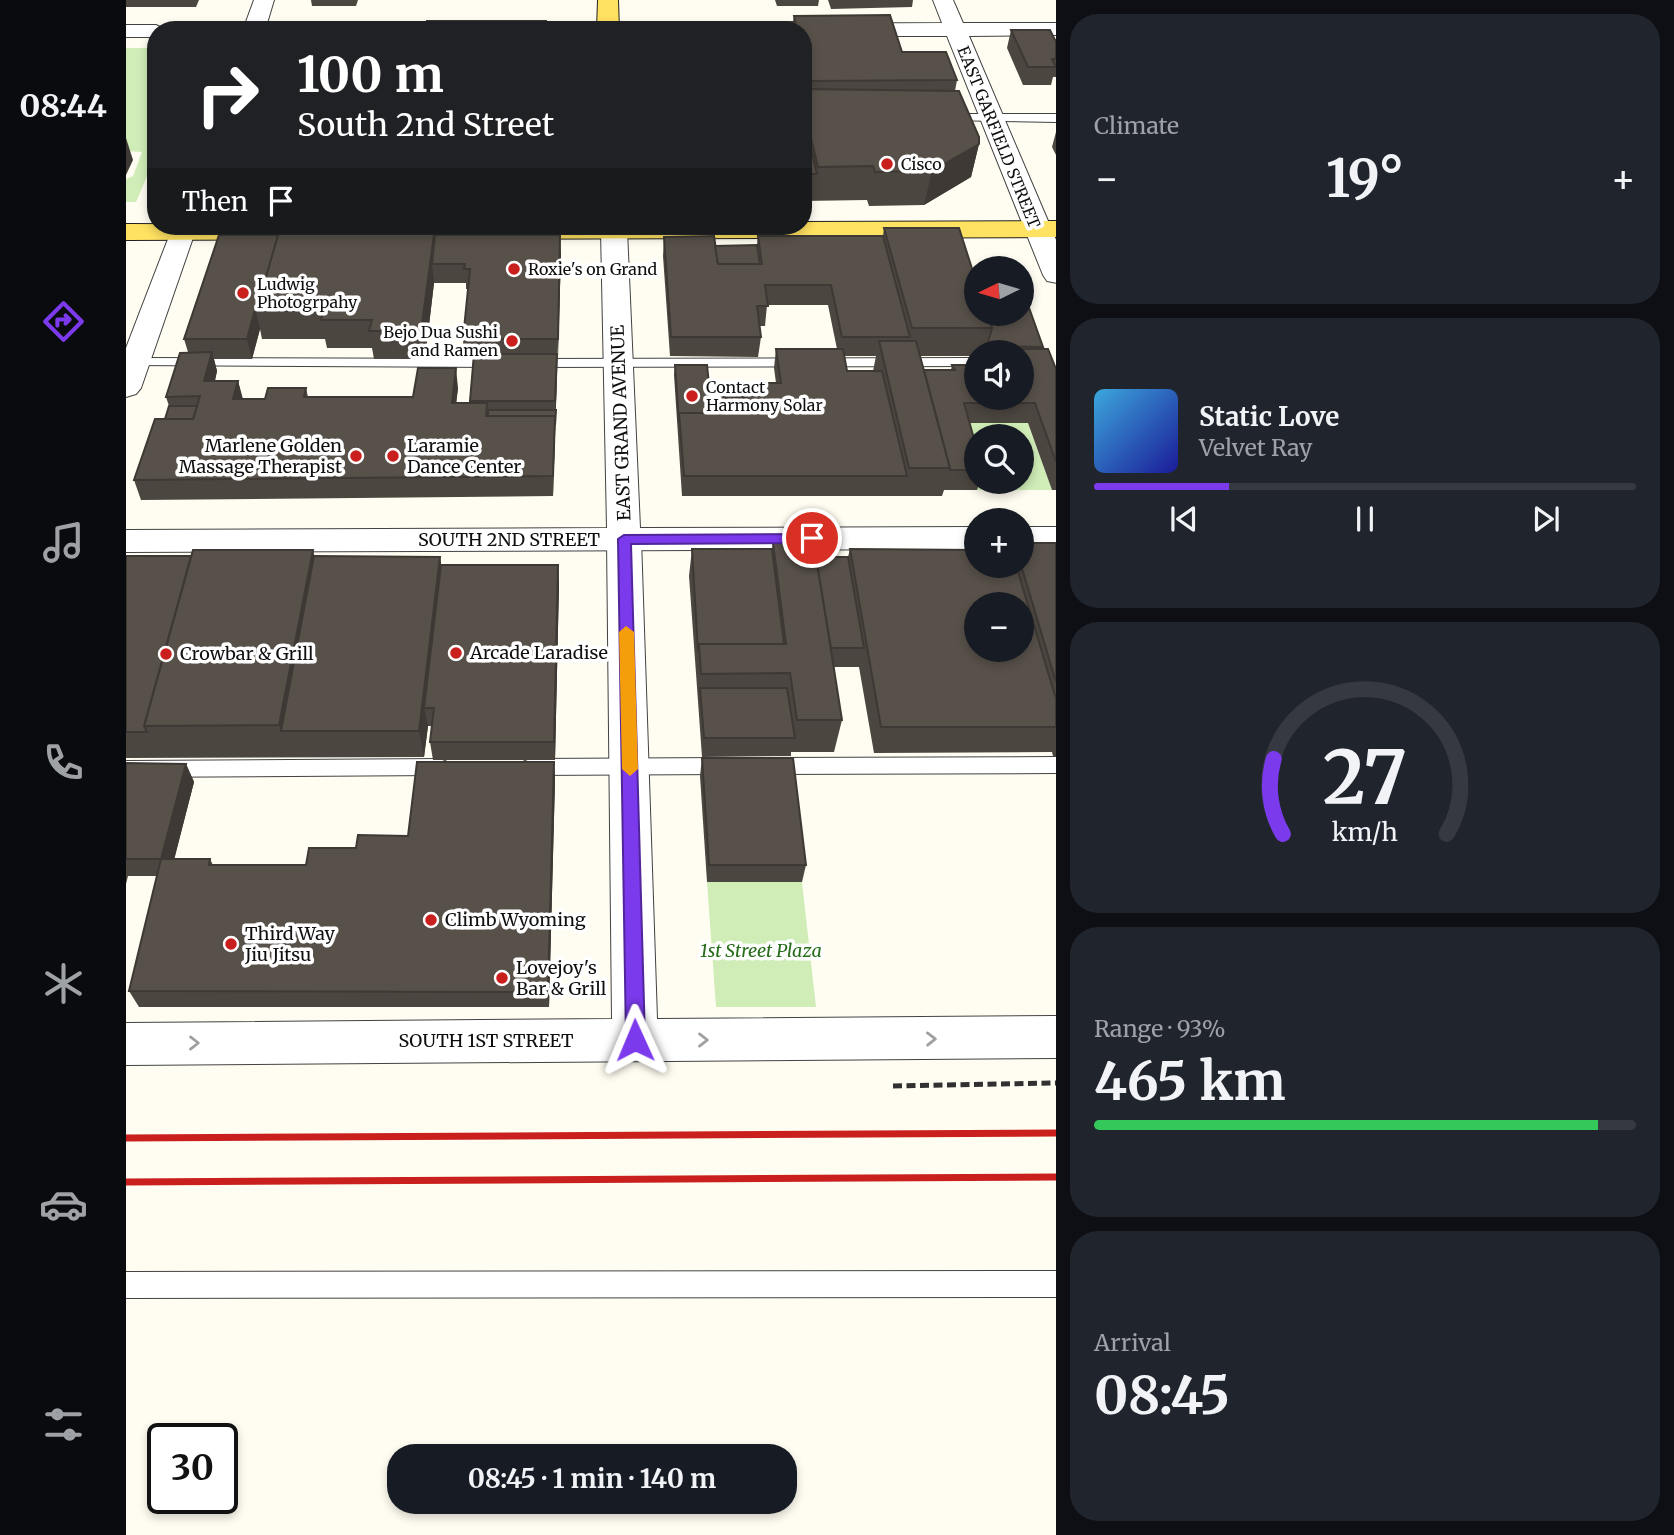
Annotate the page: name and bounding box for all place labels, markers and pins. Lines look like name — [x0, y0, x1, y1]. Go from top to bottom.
place label: Cisco — [901, 154, 942, 174]
marker: Cisco — [879, 156, 895, 172]
place label: Roxie's on Grand — [528, 259, 658, 279]
marker: Roxie's on Grand — [506, 261, 522, 277]
place label: Ludwig Photogrpahy — [257, 274, 358, 312]
marker: Ludwig Photogrpahy — [235, 285, 251, 301]
place label: Bejo Dua Sushi and Ramen — [383, 322, 498, 360]
marker: Bejo Dua Sushi and Ramen — [504, 333, 520, 349]
place label: Contact Harmony Solar — [706, 377, 823, 415]
marker: Contact Harmony Solar — [684, 388, 700, 404]
place label: Marlene Golden Massage Therapist — [179, 434, 342, 478]
place label: Laramie Dance Center — [407, 434, 521, 478]
marker: Marlene Golden Massage Therapist — [348, 448, 364, 464]
marker: Laramie Dance Center — [385, 448, 401, 464]
pin — [782, 508, 842, 568]
place label: Arcade Laradise — [469, 641, 608, 664]
place label: Crowbar & Grill — [180, 642, 314, 665]
marker: Arcade Laradise — [448, 645, 464, 661]
marker: Crowbar & Grill — [158, 646, 174, 662]
place label: Climb Wyoming — [445, 908, 586, 931]
marker: Climb Wyoming — [423, 912, 439, 928]
place label: Third Way Jiu Jitsu — [244, 922, 335, 966]
marker: Third Way Jiu Jitsu — [223, 936, 239, 952]
place label: Lovejoy's Bar & Grill — [516, 956, 607, 1000]
marker: Lovejoy's Bar & Grill — [494, 970, 510, 986]

